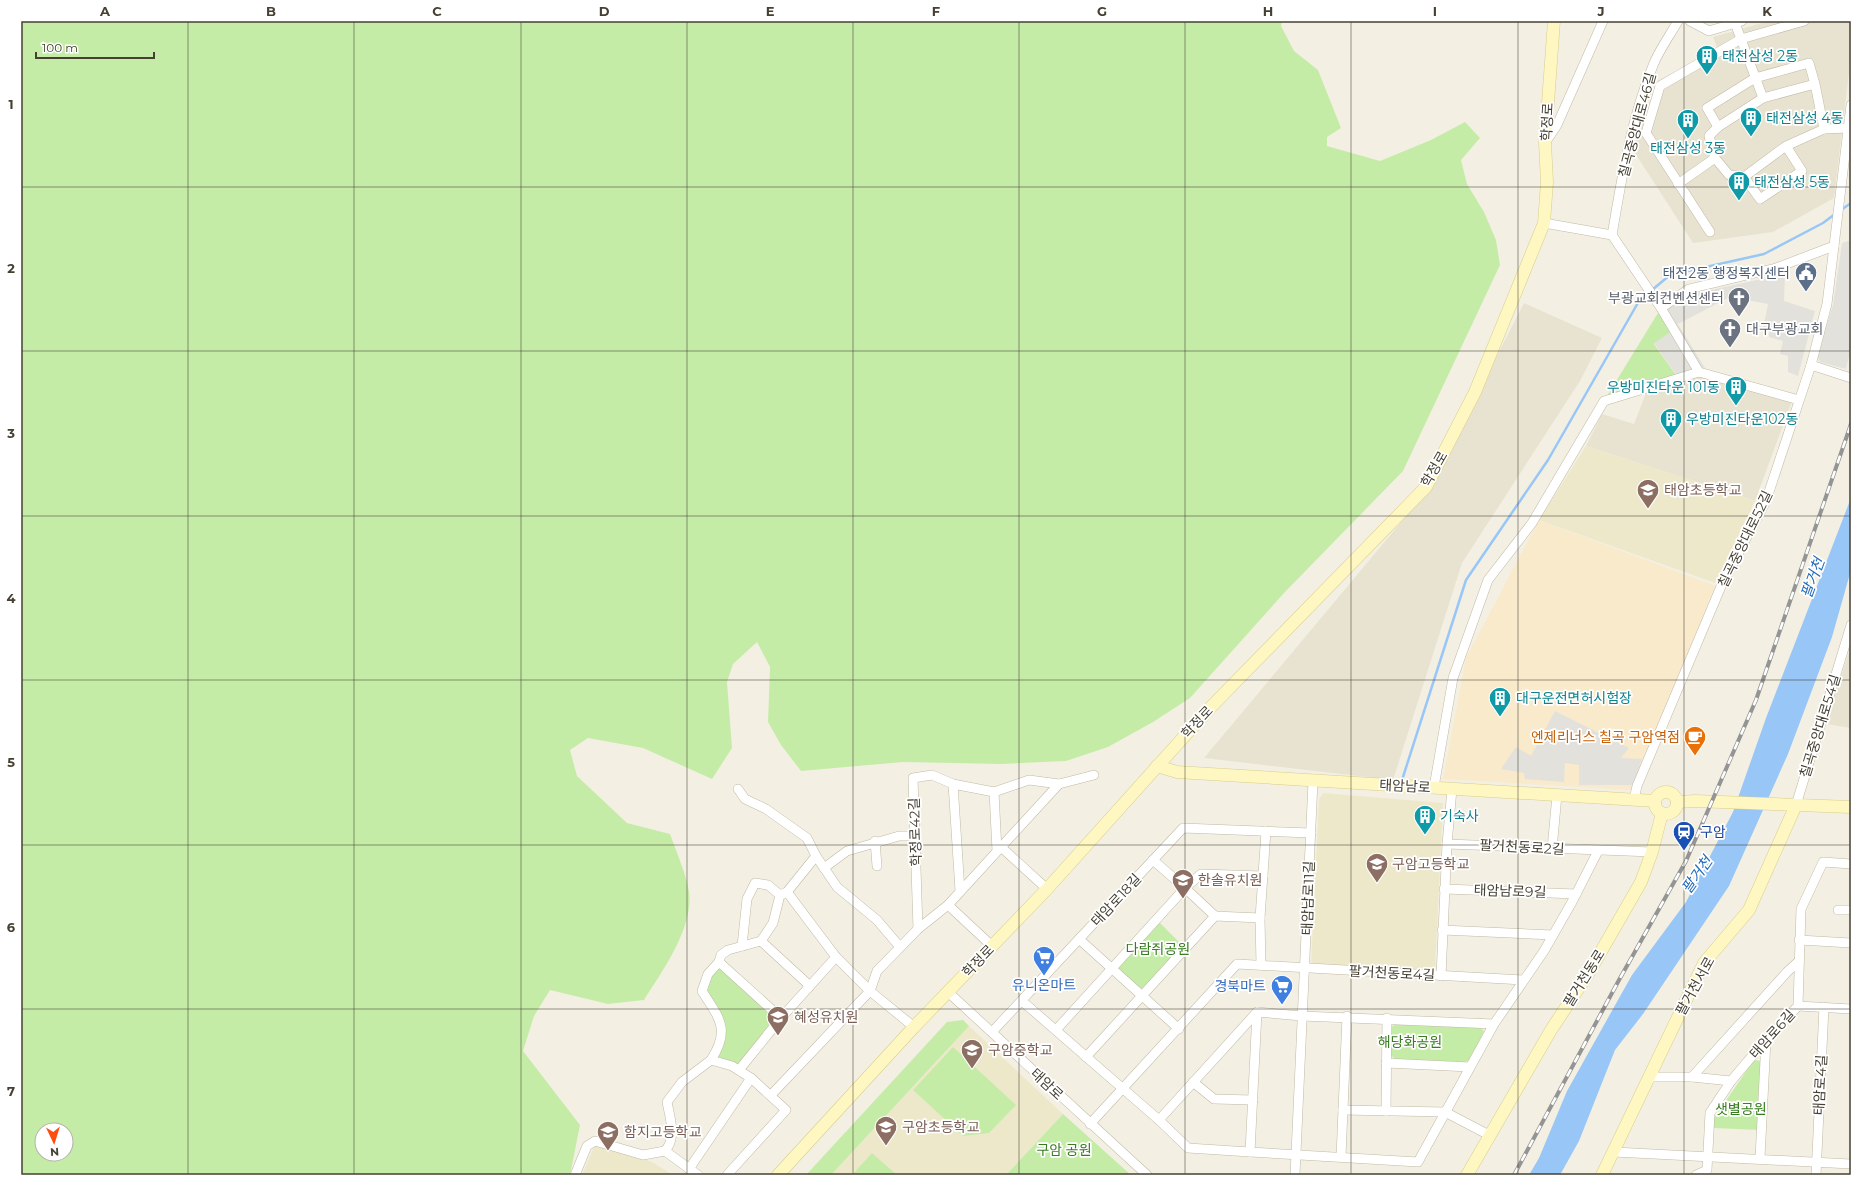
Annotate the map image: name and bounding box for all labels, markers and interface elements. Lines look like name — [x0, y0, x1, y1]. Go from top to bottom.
text: A — [99, 3, 111, 19]
text: B — [266, 3, 276, 19]
text: C — [432, 3, 442, 19]
text: D — [599, 3, 610, 19]
text: E — [766, 3, 775, 19]
text: F — [932, 3, 940, 19]
text: G — [1097, 3, 1107, 19]
text: H — [1263, 3, 1273, 19]
text: I — [1433, 3, 1437, 19]
text: J — [1596, 3, 1605, 19]
text: K — [1762, 3, 1772, 19]
scale bar — [36, 34, 154, 60]
text: 100 m — [42, 40, 78, 55]
building icon: 태전삼성 2동 — [1694, 43, 1720, 76]
place label: 태전삼성 2동 — [1722, 47, 1798, 65]
street label: 칠곡중앙대로46길 — [1614, 71, 1660, 179]
text: 1 — [8, 96, 14, 112]
street label: 학정로 — [1537, 102, 1557, 142]
building icon: 태전삼성 4동 — [1738, 105, 1764, 138]
building icon: 태전삼성 3동 — [1675, 107, 1701, 140]
place label: 태전삼성 4동 — [1766, 109, 1843, 127]
place label: 태전삼성 3동 — [1650, 139, 1726, 157]
building icon: 태전삼성 5동 — [1726, 169, 1752, 202]
place label: 태전삼성 5동 — [1754, 173, 1830, 191]
text: 2 — [7, 260, 15, 276]
public building icon: 태전2동 행정복지센터 — [1793, 260, 1819, 293]
place label: 태전2동 행정복지센터 — [1662, 264, 1790, 282]
church icon: 부광교회컨벤션센터 — [1726, 285, 1752, 318]
place label: 부광교회컨벤션센터 — [1608, 289, 1724, 307]
church icon: 대구부광교회 — [1717, 316, 1743, 349]
place label: 대구부광교회 — [1746, 320, 1823, 338]
building icon: 우방미진타운 101동 — [1723, 374, 1749, 407]
place label: 우방미진타운 101동 — [1607, 378, 1720, 396]
building icon: 우방미진타운102동 — [1658, 406, 1684, 439]
place label: 우방미진타운102동 — [1686, 410, 1799, 428]
text: 3 — [6, 425, 15, 441]
street label: 학정로 — [1417, 448, 1452, 490]
school or university icon: 태암초등학교 — [1635, 477, 1661, 510]
place label: 태암초등학교 — [1664, 481, 1741, 499]
street label: 칠곡중앙대로52길 — [1714, 487, 1776, 591]
water label: 팔거천 — [1797, 553, 1829, 601]
text: 4 — [7, 590, 16, 606]
street label: 칠곡중앙대로54길 — [1796, 672, 1844, 780]
building icon: 대구운전면허시험장 — [1487, 685, 1513, 718]
place label: 대구운전면허시험장 — [1516, 689, 1632, 707]
street label: 학정로 — [1177, 702, 1217, 742]
cafe icon: 엔제리너스 칠곡 구암역점 — [1682, 724, 1708, 757]
place label: 엔제리너스 칠곡 구암역점 — [1531, 728, 1680, 746]
text: 5 — [7, 754, 15, 770]
street label: 태암남로 — [1379, 776, 1431, 796]
street label: 학정로42길 — [905, 797, 925, 867]
building icon: 기숙사 — [1412, 803, 1438, 836]
place label: 기숙사 — [1440, 807, 1479, 825]
station icon: 구암 — [1671, 819, 1697, 852]
place label: 구암 — [1700, 823, 1726, 841]
street label: 팔거천동로2길 — [1479, 836, 1565, 858]
school or university icon: 구암고등학교 — [1364, 851, 1390, 884]
water label: 팔거천 — [1677, 851, 1718, 897]
place label: 구암고등학교 — [1392, 855, 1469, 873]
street label: 태암남로11길 — [1298, 860, 1318, 936]
school or university icon: 한솔유치원 — [1170, 867, 1196, 900]
street label: 태암로18길 — [1087, 870, 1145, 930]
place label: 한솔유치원 — [1198, 871, 1262, 889]
street label: 태암남로9길 — [1473, 881, 1547, 901]
text: 6 — [7, 919, 16, 935]
park label: 다람쥐공원 — [1126, 940, 1190, 958]
street label: 학정로 — [958, 941, 998, 981]
supermarket icon: 유니온마트 — [1031, 944, 1057, 977]
street label: 팔거천동로 — [1559, 946, 1609, 1010]
street label: 팔거천서로 — [1672, 953, 1719, 1019]
street label: 팔거천동로4길 — [1348, 962, 1436, 984]
supermarket icon: 경북마트 — [1269, 973, 1295, 1006]
place label: 유니온마트 — [1012, 976, 1076, 994]
place label: 경북마트 — [1214, 977, 1266, 995]
school or university icon: 혜성유치원 — [765, 1004, 791, 1037]
street label: 태암로6길 — [1745, 1006, 1799, 1062]
place label: 혜성유치원 — [794, 1008, 858, 1026]
park label: 해당화공원 — [1378, 1033, 1442, 1051]
school or university icon: 구암중학교 — [959, 1037, 985, 1070]
place label: 구암중학교 — [988, 1041, 1053, 1059]
street label: 태암로4길 — [1809, 1054, 1831, 1116]
street label: 태암로 — [1027, 1064, 1067, 1104]
text: 7 — [7, 1083, 15, 1099]
park label: 샛별공원 — [1715, 1100, 1767, 1118]
school or university icon: 구암초등학교 — [873, 1114, 899, 1147]
place label: 구암초등학교 — [902, 1118, 979, 1136]
school or university icon: 함지고등학교 — [595, 1119, 621, 1152]
north arrow — [34, 1122, 74, 1162]
place label: 함지고등학교 — [624, 1123, 701, 1141]
park label: 구암 공원 — [1036, 1141, 1092, 1159]
text: N — [50, 1145, 60, 1159]

